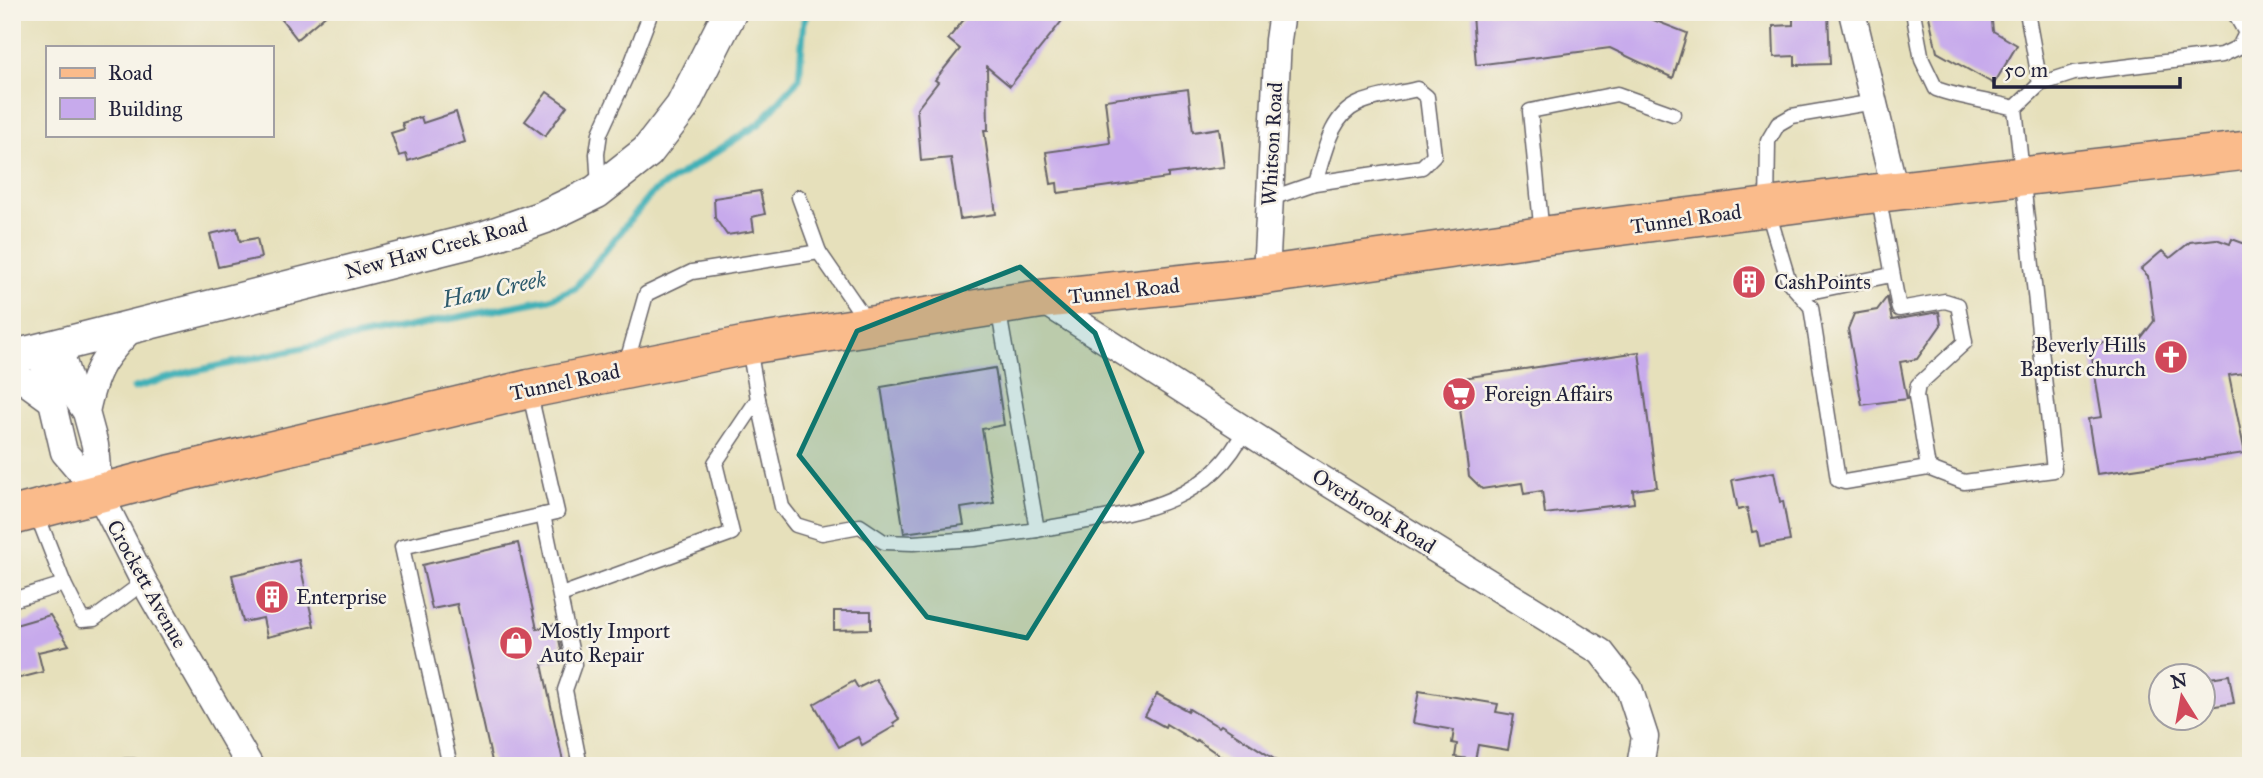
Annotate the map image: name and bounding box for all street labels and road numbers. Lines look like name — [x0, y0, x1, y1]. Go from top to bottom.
street label: Whitson Road — [1256, 81, 1288, 207]
street label: Tunnel Road — [1629, 198, 1744, 240]
street label: New Haw Creek Road — [342, 211, 531, 285]
street label: Tunnel Road — [1067, 272, 1181, 310]
street label: Tunnel Road — [508, 358, 623, 406]
street label: Overbrook Road — [1307, 463, 1441, 560]
street label: Crockett Avenue — [101, 515, 193, 653]

